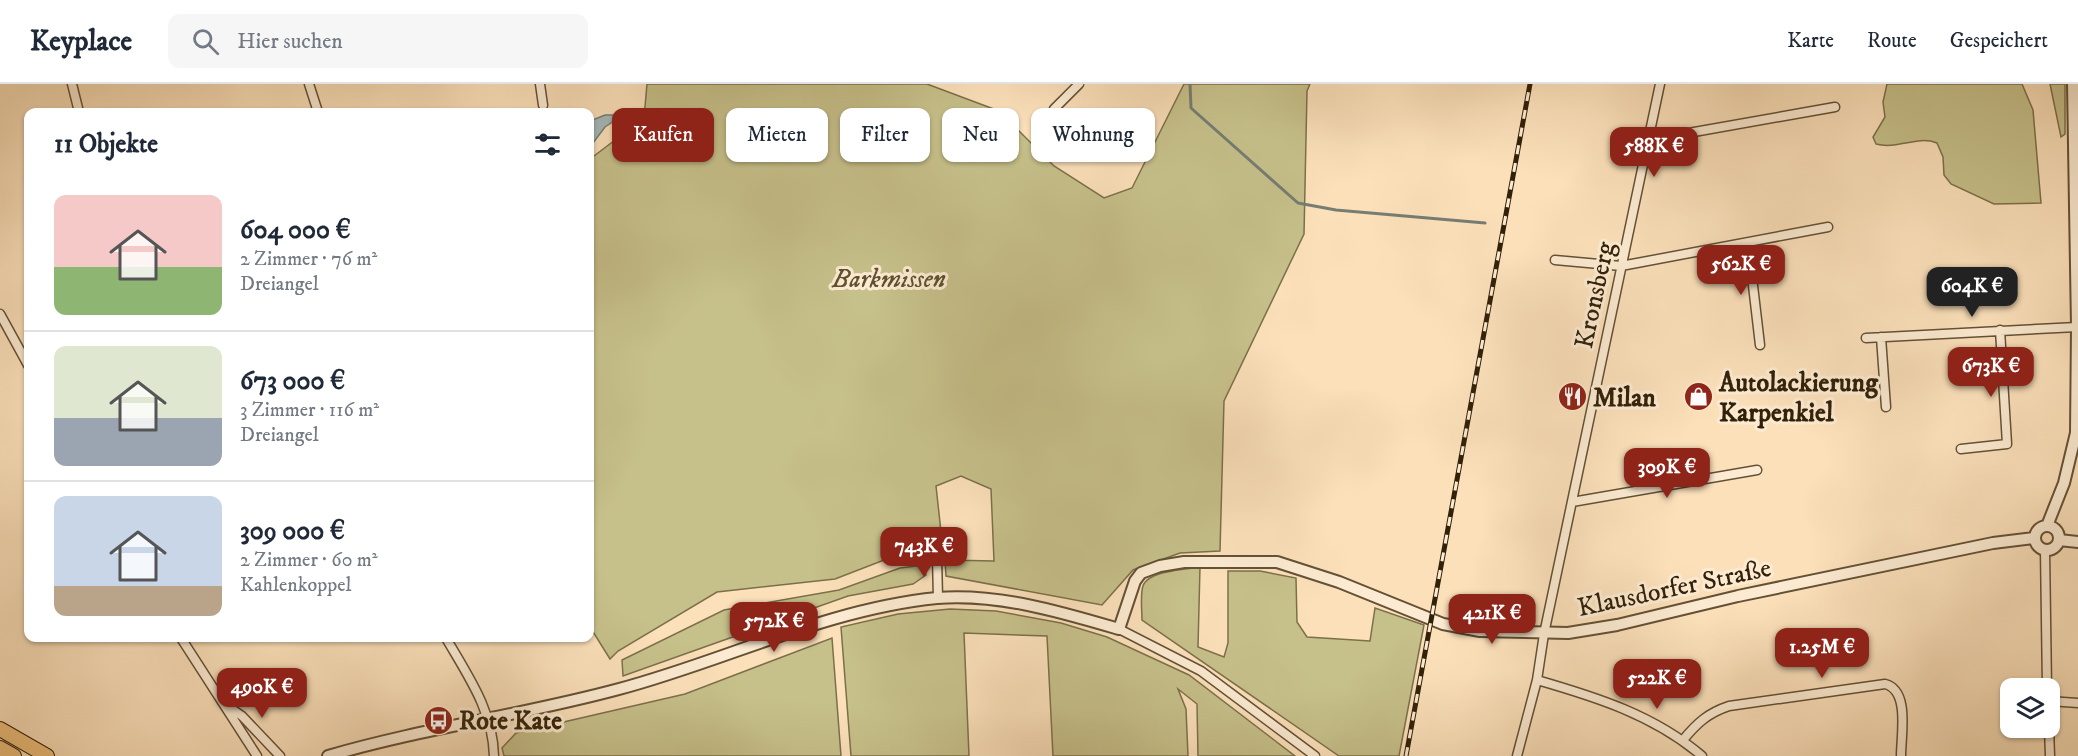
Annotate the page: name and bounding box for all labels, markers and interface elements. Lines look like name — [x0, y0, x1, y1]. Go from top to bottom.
search box — [168, 14, 588, 68]
text: Keyplace — [30, 24, 132, 59]
icon: search — [189, 25, 222, 58]
text: Hier suchen — [237, 28, 343, 55]
text: Karte — [1787, 28, 1834, 54]
text: Route — [1867, 28, 1917, 54]
text: Gespeichert — [1950, 28, 2048, 54]
chip: Kaufen — [612, 108, 714, 162]
chip: Mieten — [726, 108, 828, 162]
chip: Filter — [840, 108, 930, 162]
chip: Neu — [942, 108, 1019, 162]
chip: Wohnung — [1031, 108, 1155, 162]
pin: 588K € — [1605, 127, 1703, 178]
text: 11 Objekte — [54, 128, 158, 161]
icon: filters — [531, 128, 564, 161]
text: 588K € — [1624, 134, 1684, 159]
text: 604 000 € — [240, 214, 351, 247]
icon: home — [102, 219, 174, 291]
street label: Kronsberg — [1568, 239, 1623, 352]
pin: 562K € — [1692, 245, 1790, 296]
text: 2 Zimmer · 76 m² — [240, 247, 377, 272]
text: 562K € — [1711, 252, 1771, 277]
park label: Barkmissen — [831, 263, 946, 296]
pin: 604K € — [1923, 267, 2021, 318]
text: Dreiangel — [240, 272, 319, 297]
text: 604K € — [1941, 274, 2003, 299]
pin: 673K € — [1942, 347, 2040, 398]
text: 673K € — [1962, 354, 2020, 379]
text: 673 000 € — [240, 365, 345, 398]
place label: Autolackierung Karpenkiel — [1718, 367, 1879, 430]
icon: home — [102, 370, 174, 442]
restaurant icon: Milan — [1556, 381, 1588, 413]
shop icon: Autolackierung Karpenkiel — [1682, 381, 1714, 413]
place label: Milan — [1593, 382, 1656, 415]
text: 3 Zimmer · 116 m² — [240, 398, 379, 423]
text: Dreiangel — [240, 423, 319, 448]
pin: 309K € — [1618, 448, 1716, 499]
text: 309K € — [1638, 455, 1696, 480]
text: 309 000 € — [240, 515, 345, 548]
icon: home — [102, 520, 174, 592]
pin: 743K € — [875, 527, 973, 578]
text: 743K € — [894, 534, 954, 559]
text: 2 Zimmer · 60 m² — [240, 548, 378, 573]
street label: Klausdorfer Straße — [1575, 552, 1774, 625]
text: Kahlenkoppel — [240, 573, 352, 598]
pin: 421K € — [1443, 594, 1541, 645]
text: 421K € — [1463, 601, 1521, 626]
pin: 572K € — [725, 602, 823, 653]
text: 572K € — [744, 609, 804, 634]
pin: 1.25M € — [1767, 628, 1877, 679]
text: 1.25M € — [1789, 635, 1855, 660]
pin: 522K € — [1608, 659, 1706, 710]
text: 522K € — [1627, 666, 1687, 691]
pin: 490K € — [213, 668, 311, 719]
text: 490K € — [231, 675, 293, 700]
map controls — [2000, 678, 2060, 738]
button: layers — [2000, 678, 2060, 738]
bus stop icon: Rote Kate — [422, 704, 454, 736]
place label: Rote Kate — [459, 705, 562, 738]

